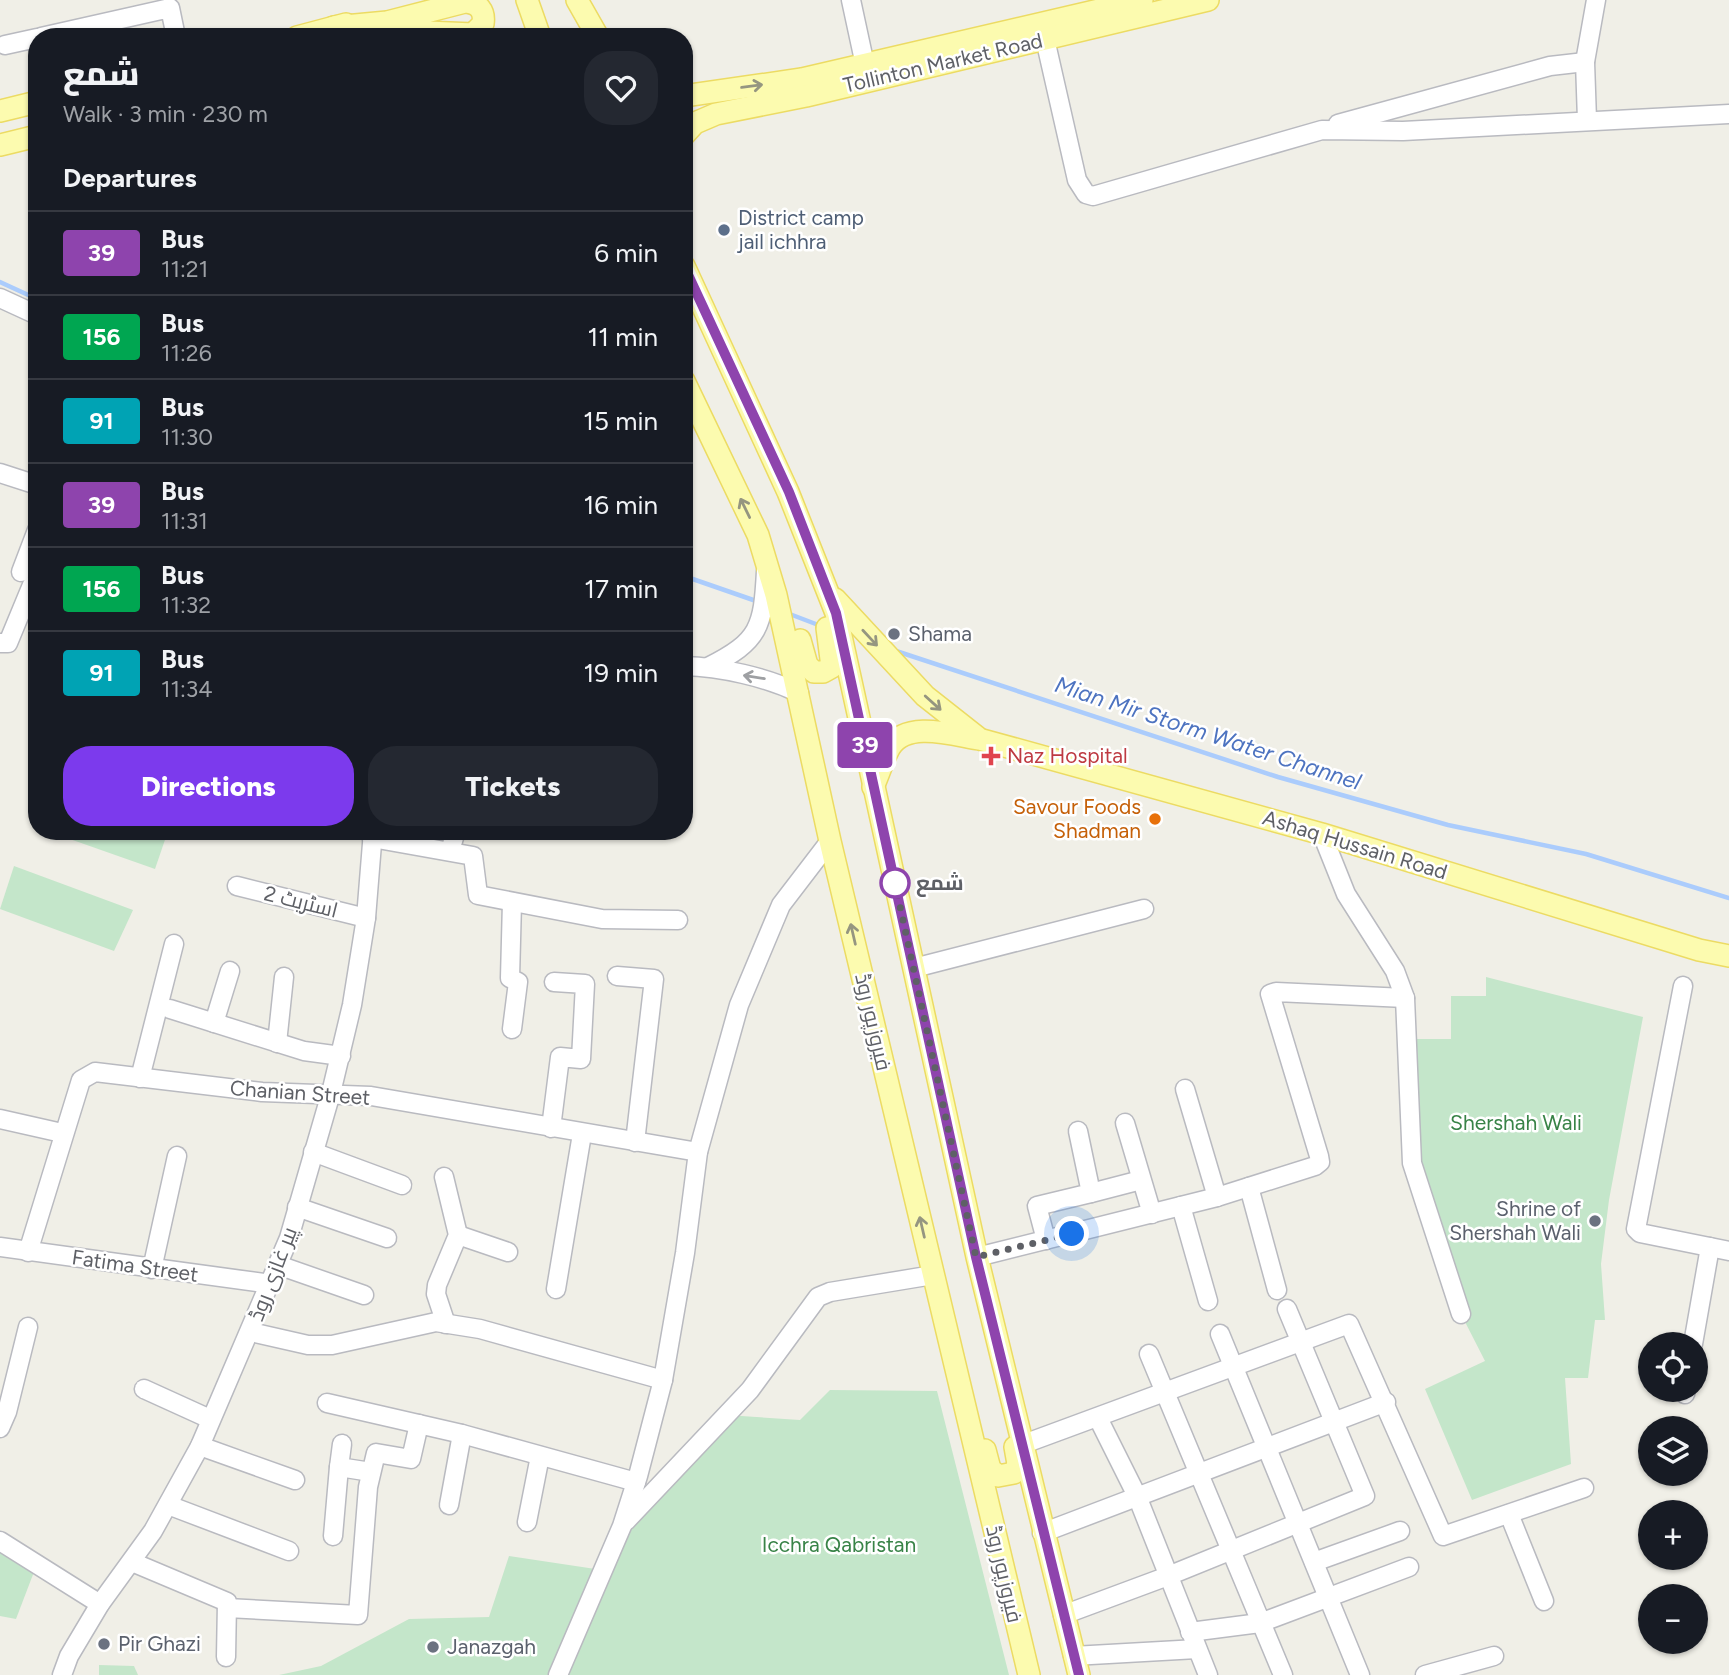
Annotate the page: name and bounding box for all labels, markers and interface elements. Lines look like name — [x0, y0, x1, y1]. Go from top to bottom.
street label: Tollinton Market Road — [841, 27, 1045, 98]
button: heart — [584, 51, 658, 125]
text: شمع — [63, 54, 139, 93]
one-way arrow — [740, 79, 762, 92]
text: Walk · 3 min · 230 m — [63, 100, 268, 128]
text: Departures — [63, 162, 197, 194]
place label: District camp jail ichhra — [736, 205, 864, 254]
marker: District camp jail ichhra — [716, 222, 732, 238]
text: Bus — [161, 223, 204, 255]
text: 6 min — [594, 237, 658, 269]
text: 39 — [88, 238, 115, 267]
text: 11:21 — [161, 255, 208, 283]
text: Bus — [161, 307, 204, 339]
text: 11 min — [587, 321, 658, 353]
text: 156 — [83, 322, 121, 351]
text: 11:26 — [161, 339, 212, 367]
text: Bus — [161, 391, 204, 423]
text: 15 min — [583, 405, 658, 437]
text: 91 — [89, 406, 114, 435]
text: 11:30 — [161, 423, 213, 451]
text: Bus — [161, 475, 204, 507]
text: 16 min — [583, 489, 658, 521]
text: 39 — [88, 490, 115, 519]
one-way arrow — [737, 498, 751, 519]
text: 11:31 — [161, 507, 208, 535]
text: Bus — [161, 559, 204, 591]
text: 17 min — [584, 573, 658, 605]
text: 156 — [83, 574, 121, 603]
text: 11:32 — [161, 591, 211, 619]
place label: Shama — [908, 621, 972, 646]
marker: Shama — [886, 626, 902, 642]
one-way arrow — [861, 629, 878, 646]
text: Bus — [161, 643, 204, 675]
text: 19 min — [583, 657, 658, 689]
text: 91 — [89, 658, 114, 687]
water label: Mian Mir Storm Water Channel — [1051, 670, 1366, 796]
one-way arrow — [743, 671, 766, 684]
text: 11:34 — [161, 675, 213, 703]
one-way arrow — [924, 695, 942, 711]
line badge: 39 — [834, 722, 896, 768]
text: 39 — [851, 730, 879, 759]
place label: Naz Hospital — [1007, 743, 1128, 768]
button: Directions — [63, 746, 354, 826]
button: Tickets — [368, 746, 658, 826]
marker: Naz Hospital — [981, 746, 1001, 766]
place label: Savour Foods Shadman — [1013, 794, 1141, 843]
street label: Ashaq Hussain Road — [1260, 805, 1450, 884]
marker: Savour Foods Shadman — [1147, 811, 1163, 827]
marker: شمع — [880, 868, 910, 898]
place label: شمع — [916, 870, 964, 897]
street label: اسٹریٹ 2 — [262, 880, 341, 923]
one-way arrow — [845, 923, 859, 946]
street label: فیروزپور روڈ — [848, 971, 897, 1074]
street label: Chanian Street — [229, 1075, 371, 1110]
park label: Shershah Wali — [1450, 1110, 1582, 1135]
place label: Shrine of Shershah Wali — [1449, 1196, 1581, 1245]
marker: Shrine of Shershah Wali — [1587, 1213, 1603, 1229]
one-way arrow — [915, 1216, 928, 1239]
your location — [1054, 1216, 1089, 1251]
street label: پیر غازی روڈ — [243, 1223, 304, 1325]
street label: Fatima Street — [70, 1244, 200, 1287]
map controls — [1638, 1332, 1708, 1654]
button: locate — [1638, 1332, 1708, 1402]
button: layers — [1638, 1416, 1708, 1486]
button: + — [1638, 1500, 1708, 1570]
street label: فیروزپور روڈ — [979, 1523, 1028, 1626]
park label: Icchra Qabristan — [762, 1532, 916, 1557]
button: − — [1638, 1584, 1708, 1654]
place label: Pir Ghazi — [118, 1631, 201, 1656]
place label: Janazgah — [447, 1634, 536, 1659]
marker: Pir Ghazi — [96, 1636, 112, 1652]
marker: Janazgah — [425, 1639, 441, 1655]

